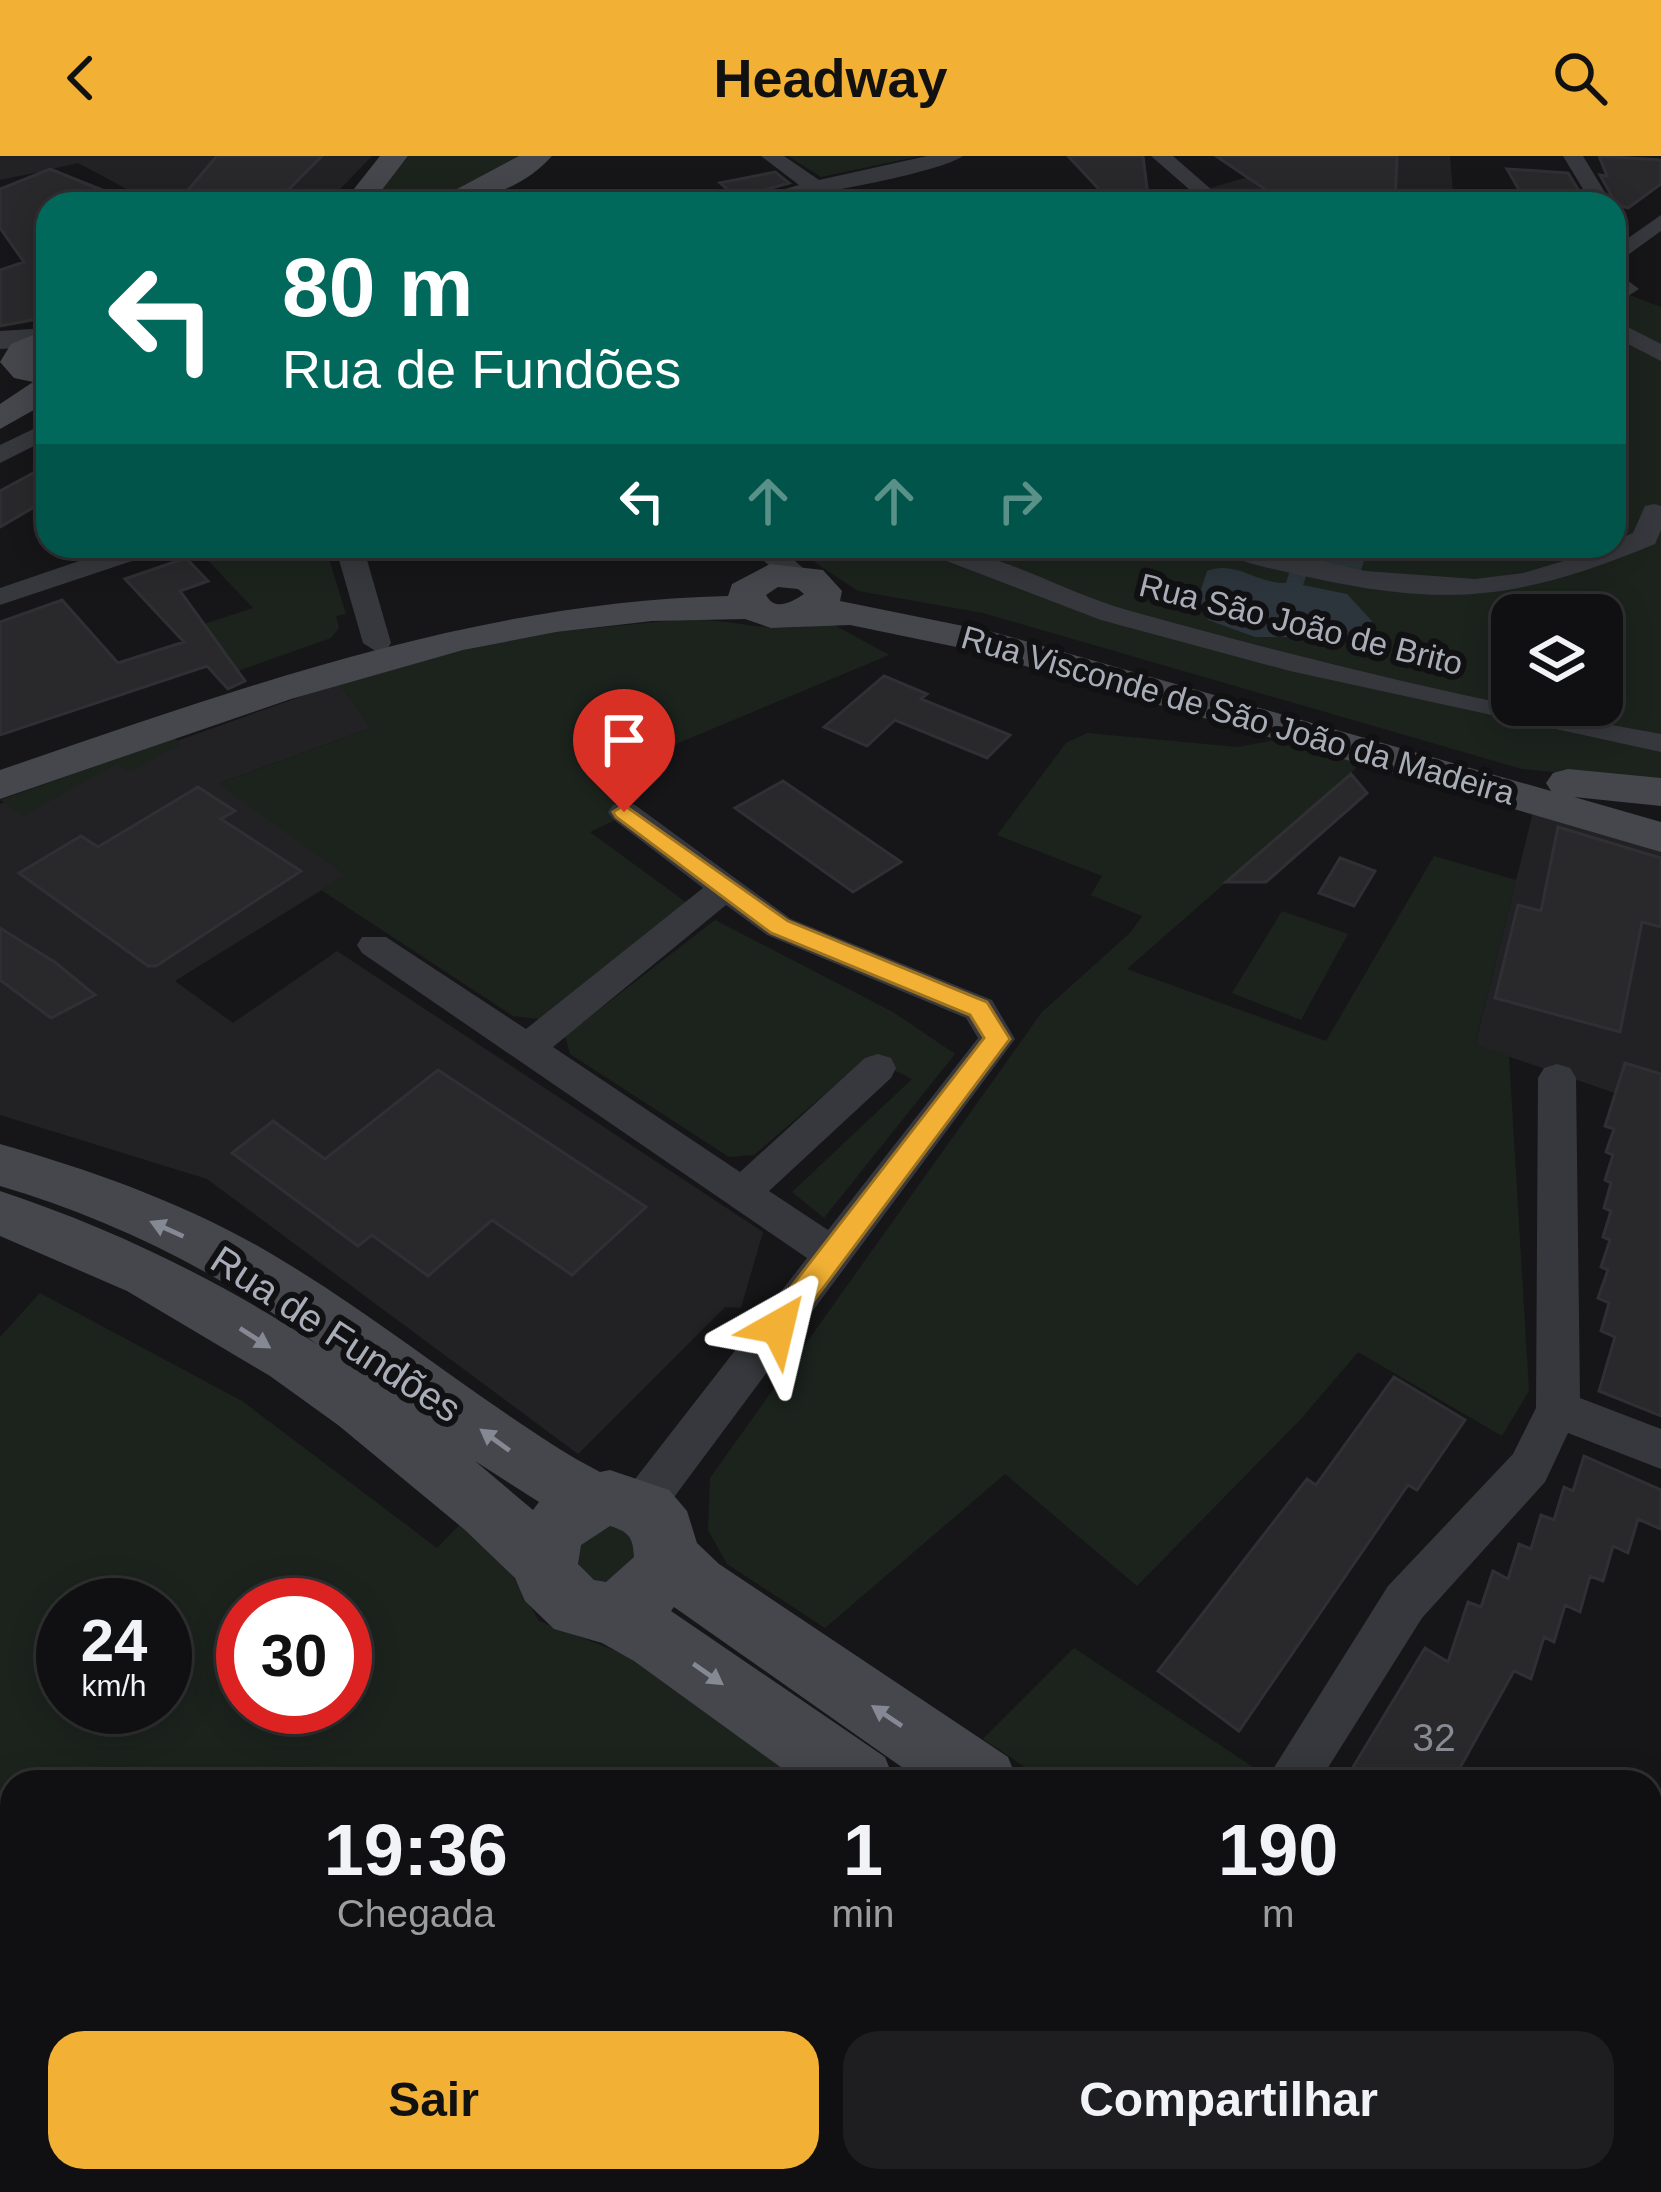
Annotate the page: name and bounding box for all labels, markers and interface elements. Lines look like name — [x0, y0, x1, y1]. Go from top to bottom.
icon: back — [48, 45, 114, 111]
icon: search — [1547, 45, 1613, 111]
text: Headway — [713, 48, 948, 108]
icon: left — [84, 240, 240, 396]
text: 80 m — [282, 240, 473, 334]
text: Rua de Fundões — [282, 339, 681, 399]
icon: left — [609, 468, 675, 534]
icon: ahead — [735, 468, 801, 534]
icon: ahead — [861, 468, 927, 534]
icon: right — [987, 468, 1053, 534]
street label: Rua São João de Brito — [1135, 566, 1467, 682]
map controls — [1491, 594, 1623, 726]
button: layers — [1491, 594, 1623, 726]
street label: Rua Visconde de São João da Madeira — [957, 618, 1519, 812]
pin — [573, 689, 675, 812]
icon: arrive — [591, 707, 657, 773]
one-way arrow — [150, 1219, 185, 1239]
street label: Rua de Fundões — [203, 1237, 469, 1431]
position arrow — [715, 1264, 841, 1390]
one-way arrow — [239, 1327, 272, 1349]
one-way arrow — [479, 1429, 511, 1452]
speed limit sign: 30 — [216, 1578, 372, 1734]
text: 24 — [81, 1607, 147, 1674]
one-way arrow — [692, 1662, 724, 1685]
text: km/h — [81, 1669, 147, 1702]
one-way arrow — [870, 1705, 903, 1728]
house number: 32 — [1412, 1716, 1456, 1759]
text: 19:36 — [324, 1810, 508, 1890]
text: 1 — [843, 1810, 883, 1890]
text: 190 — [1218, 1810, 1338, 1890]
text: Chegada — [337, 1892, 495, 1935]
text: min — [832, 1892, 894, 1935]
text: m — [1262, 1892, 1294, 1935]
button: Sair — [48, 2031, 819, 2169]
button: Compartilhar — [843, 2031, 1614, 2169]

